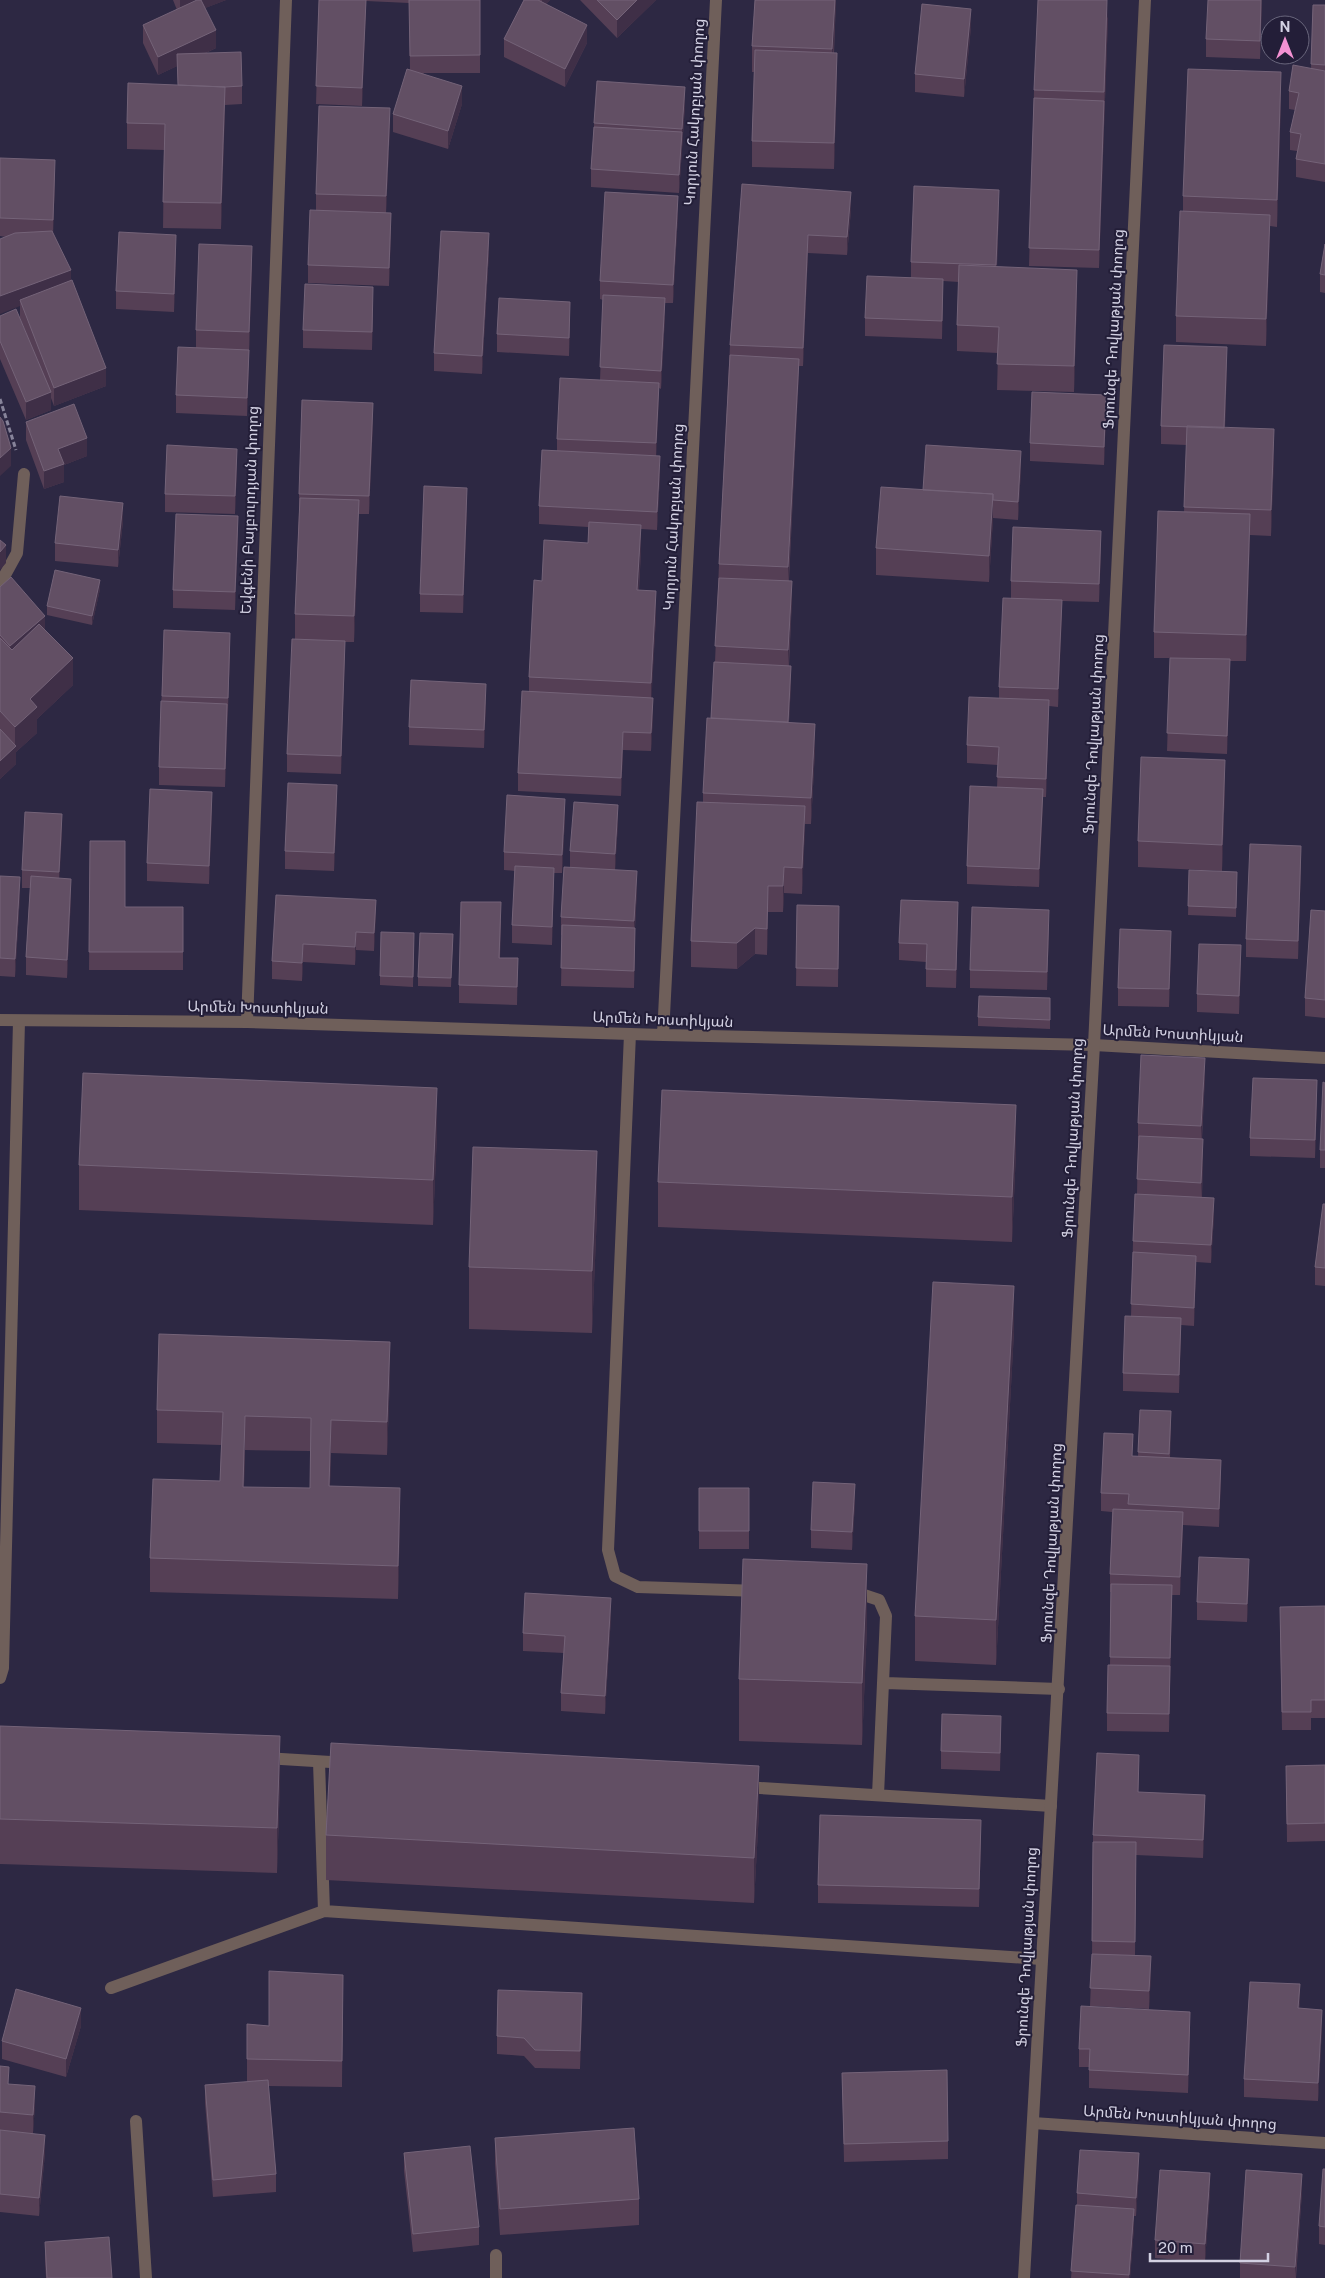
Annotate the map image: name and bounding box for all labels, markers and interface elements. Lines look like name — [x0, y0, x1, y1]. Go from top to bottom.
north arrow — [1260, 15, 1310, 65]
street label: Կորյուն Հակոբյան փողոց — [681, 18, 708, 206]
text: N — [1280, 19, 1290, 35]
street label: Ֆրունզե Դովլաթյան փողոց — [1099, 229, 1128, 430]
street label: Եվգենի Բայբուրդյան փողոց — [237, 406, 262, 615]
street label: Կորյուն Հակոբյան փողոց — [660, 423, 687, 611]
street label: Ֆրունզե Դովլաթյան փողոց — [1079, 634, 1108, 835]
street label: Արմեն Խոստիկյան — [187, 997, 329, 1018]
street label: Արմեն Խոստիկյան — [592, 1008, 734, 1031]
street label: Արմեն Խոստիկյան — [1102, 1021, 1244, 1046]
street label: Ֆրունզե Դովլաթյան փողոց — [1058, 1038, 1087, 1239]
street label: Ֆրունզե Դովլաթյան փողոց — [1037, 1443, 1066, 1644]
street label: Ֆրունզե Դովլաթյան փողոց — [1012, 1847, 1041, 2048]
street label: Արմեն Խոստիկյան փողոց — [1082, 2102, 1277, 2133]
scale bar — [1150, 2230, 1268, 2262]
text: 20 m — [1158, 2239, 1193, 2256]

